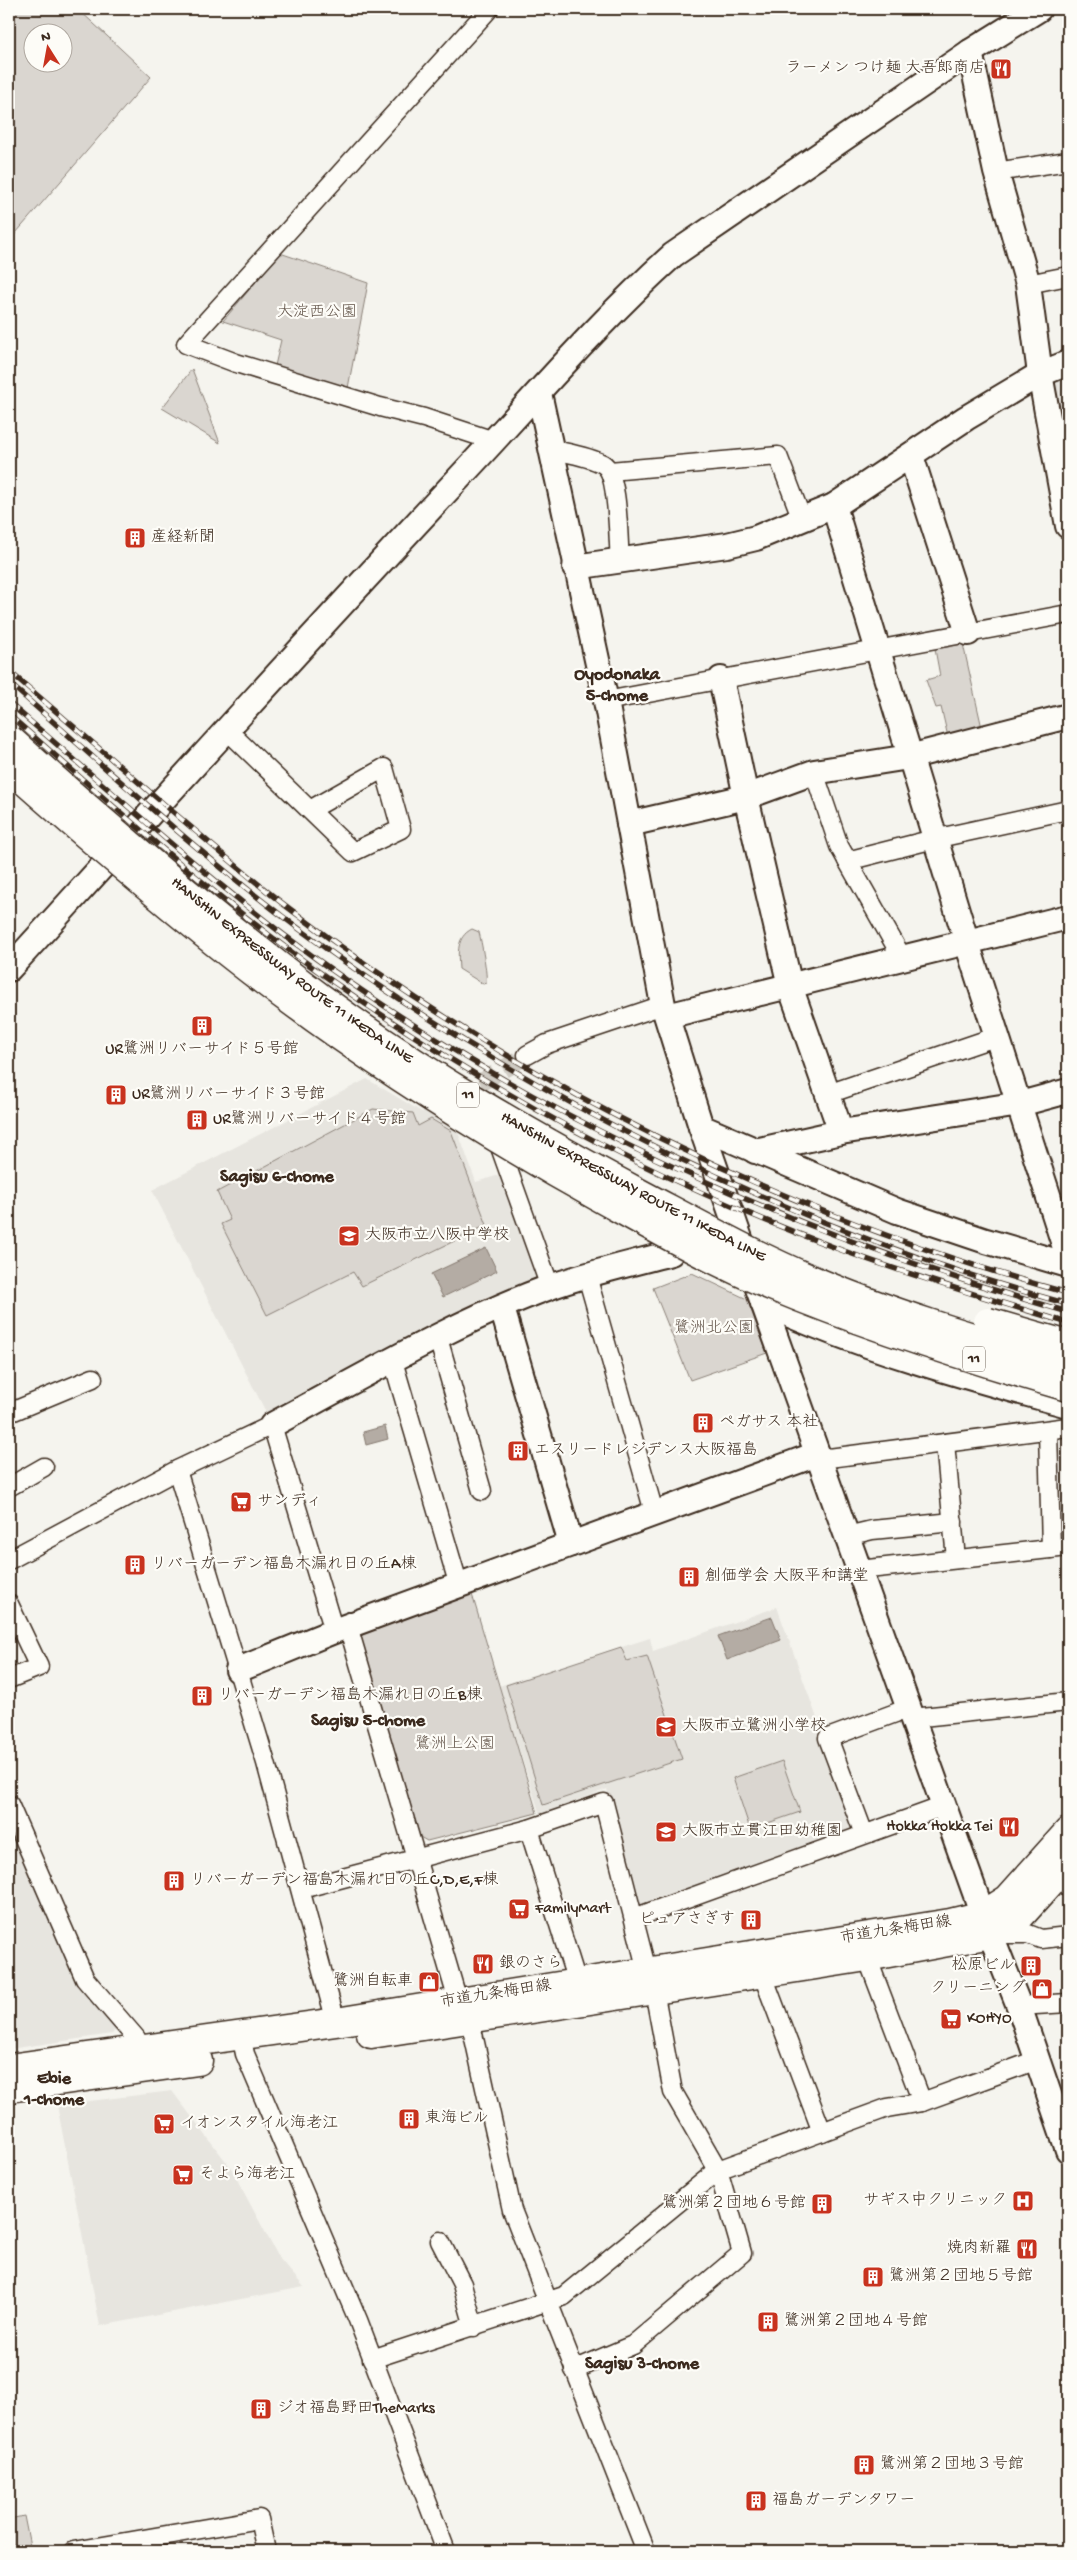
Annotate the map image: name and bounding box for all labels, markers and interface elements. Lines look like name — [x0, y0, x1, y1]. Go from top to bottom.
north arrow — [22, 22, 72, 72]
text: N — [40, 28, 52, 47]
restaurant icon: ラーメン つけ麺 大吾郎商店 — [989, 57, 1013, 81]
place label: ラーメン つけ麺 大吾郎商店 — [785, 59, 985, 79]
park label: 大淀西公園 — [277, 303, 357, 323]
building icon: 産経新聞 — [123, 526, 147, 550]
place label: 産経新聞 — [151, 528, 215, 548]
district label: Oyodonaka 5-chome — [574, 665, 661, 707]
street label: HANSHIN EXPRESSWAY ROUTE 11 IKEDA LINE — [167, 874, 417, 1069]
building icon: UR鷺洲リバーサイド５号館 — [190, 1014, 214, 1038]
place label: UR鷺洲リバーサイド５号館 — [105, 1039, 299, 1060]
road number: 11 — [457, 1082, 479, 1108]
building icon: UR鷺洲リバーサイド３号館 — [104, 1083, 128, 1107]
place label: UR鷺洲リバーサイド３号館 — [132, 1084, 325, 1105]
building icon: UR鷺洲リバーサイド４号館 — [185, 1108, 209, 1132]
street label: HANSHIN EXPRESSWAY ROUTE 11 IKEDA LINE — [497, 1108, 770, 1267]
place label: UR鷺洲リバーサイド４号館 — [213, 1109, 406, 1130]
district label: Sagisu 6-chome — [220, 1167, 335, 1188]
school or university icon: 大阪市立八阪中学校 — [337, 1224, 361, 1248]
place label: 大阪市立八阪中学校 — [365, 1226, 509, 1246]
park label: 鷺洲北公園 — [674, 1318, 754, 1339]
road number: 11 — [963, 1346, 985, 1372]
building icon: ペガサス 本社 — [691, 1411, 715, 1435]
place label: ペガサス 本社 — [719, 1413, 818, 1433]
building icon: エスリードレジデンス大阪福島 — [506, 1439, 530, 1463]
place label: エスリードレジデンス大阪福島 — [534, 1441, 758, 1461]
supermarket icon: サンディ — [229, 1490, 253, 1514]
place label: サンディ — [257, 1492, 322, 1512]
building icon: リバーガーデン福島木漏れ日の丘A棟 — [123, 1553, 147, 1577]
place label: リバーガーデン福島木漏れ日の丘A棟 — [151, 1554, 416, 1575]
building icon: 創価学会 大阪平和講堂 — [677, 1565, 701, 1589]
place label: 創価学会 大阪平和講堂 — [705, 1566, 869, 1587]
building icon: リバーガーデン福島木漏れ日の丘B棟 — [190, 1684, 214, 1708]
place label: リバーガーデン福島木漏れ日の丘B棟 — [218, 1685, 482, 1706]
district label: Sagisu 5-chome — [311, 1711, 426, 1732]
school or university icon: 大阪市立鷺洲小学校 — [654, 1715, 678, 1739]
place label: 大阪市立鷺洲小学校 — [682, 1716, 826, 1737]
park label: 鷺洲上公園 — [415, 1734, 495, 1755]
restaurant icon: Hokka Hokka Tei — [997, 1815, 1021, 1839]
place label: Hokka Hokka Tei — [886, 1818, 993, 1837]
school or university icon: 大阪市立貫江田幼稚園 — [654, 1820, 678, 1844]
place label: 大阪市立貫江田幼稚園 — [682, 1822, 842, 1842]
building icon: リバーガーデン福島木漏れ日の丘C,D,E,F棟 — [162, 1869, 186, 1893]
place label: リバーガーデン福島木漏れ日の丘C,D,E,F棟 — [190, 1870, 498, 1891]
supermarket icon: FamilyMart — [507, 1897, 531, 1921]
place label: FamilyMart — [534, 1900, 612, 1919]
building icon: ピュアさぎす — [739, 1908, 763, 1932]
place label: ピュアさぎす — [639, 1910, 735, 1930]
street label: 市道九条梅田線 — [839, 1911, 953, 1949]
restaurant icon: 銀のさら — [471, 1952, 495, 1976]
place label: 銀のさら — [499, 1954, 563, 1974]
building icon: 松原ビル — [1019, 1954, 1043, 1978]
place label: 松原ビル — [951, 1956, 1015, 1976]
shop icon: 鷺洲自転車 — [417, 1970, 441, 1994]
place label: 鷺洲自転車 — [333, 1971, 413, 1992]
street label: 市道九条梅田線 — [439, 1975, 553, 2013]
shop icon: クリーニング — [1030, 1977, 1054, 2001]
place label: クリーニング — [930, 1979, 1026, 1999]
supermarket icon: KOHYO — [939, 2007, 963, 2031]
place label: KOHYO — [967, 2010, 1012, 2029]
district label: Ebie 1-chome — [23, 2069, 85, 2111]
building icon: 東海ビル — [397, 2107, 421, 2131]
place label: 東海ビル — [425, 2108, 489, 2129]
supermarket icon: イオンスタイル海老江 — [152, 2112, 176, 2136]
place label: イオンスタイル海老江 — [180, 2114, 338, 2134]
supermarket icon: そよら海老江 — [171, 2163, 195, 2187]
place label: そよら海老江 — [199, 2165, 295, 2185]
hospital icon: サギス中クリニック — [1011, 2189, 1035, 2213]
place label: サギス中クリニック — [863, 2191, 1007, 2211]
building icon: 鷺洲第２団地６号館 — [810, 2192, 834, 2216]
place label: 鷺洲第２団地６号館 — [662, 2193, 806, 2214]
restaurant icon: 焼肉新羅 — [1015, 2237, 1039, 2261]
place label: 焼肉新羅 — [947, 2239, 1011, 2259]
building icon: 鷺洲第２団地５号館 — [861, 2265, 885, 2289]
place label: 鷺洲第２団地５号館 — [889, 2266, 1033, 2287]
building icon: 鷺洲第２団地４号館 — [756, 2310, 780, 2334]
place label: 鷺洲第２団地４号館 — [784, 2311, 928, 2332]
district label: Sagisu 3-chome — [585, 2354, 700, 2375]
building icon: ジオ福島野田TheMarks — [249, 2397, 273, 2421]
place label: ジオ福島野田TheMarks — [277, 2399, 436, 2419]
building icon: 鷺洲第２団地３号館 — [852, 2453, 876, 2477]
place label: 鷺洲第２団地３号館 — [880, 2454, 1024, 2475]
building icon: 福島ガーデンタワー — [744, 2489, 768, 2513]
place label: 福島ガーデンタワー — [772, 2491, 915, 2511]

